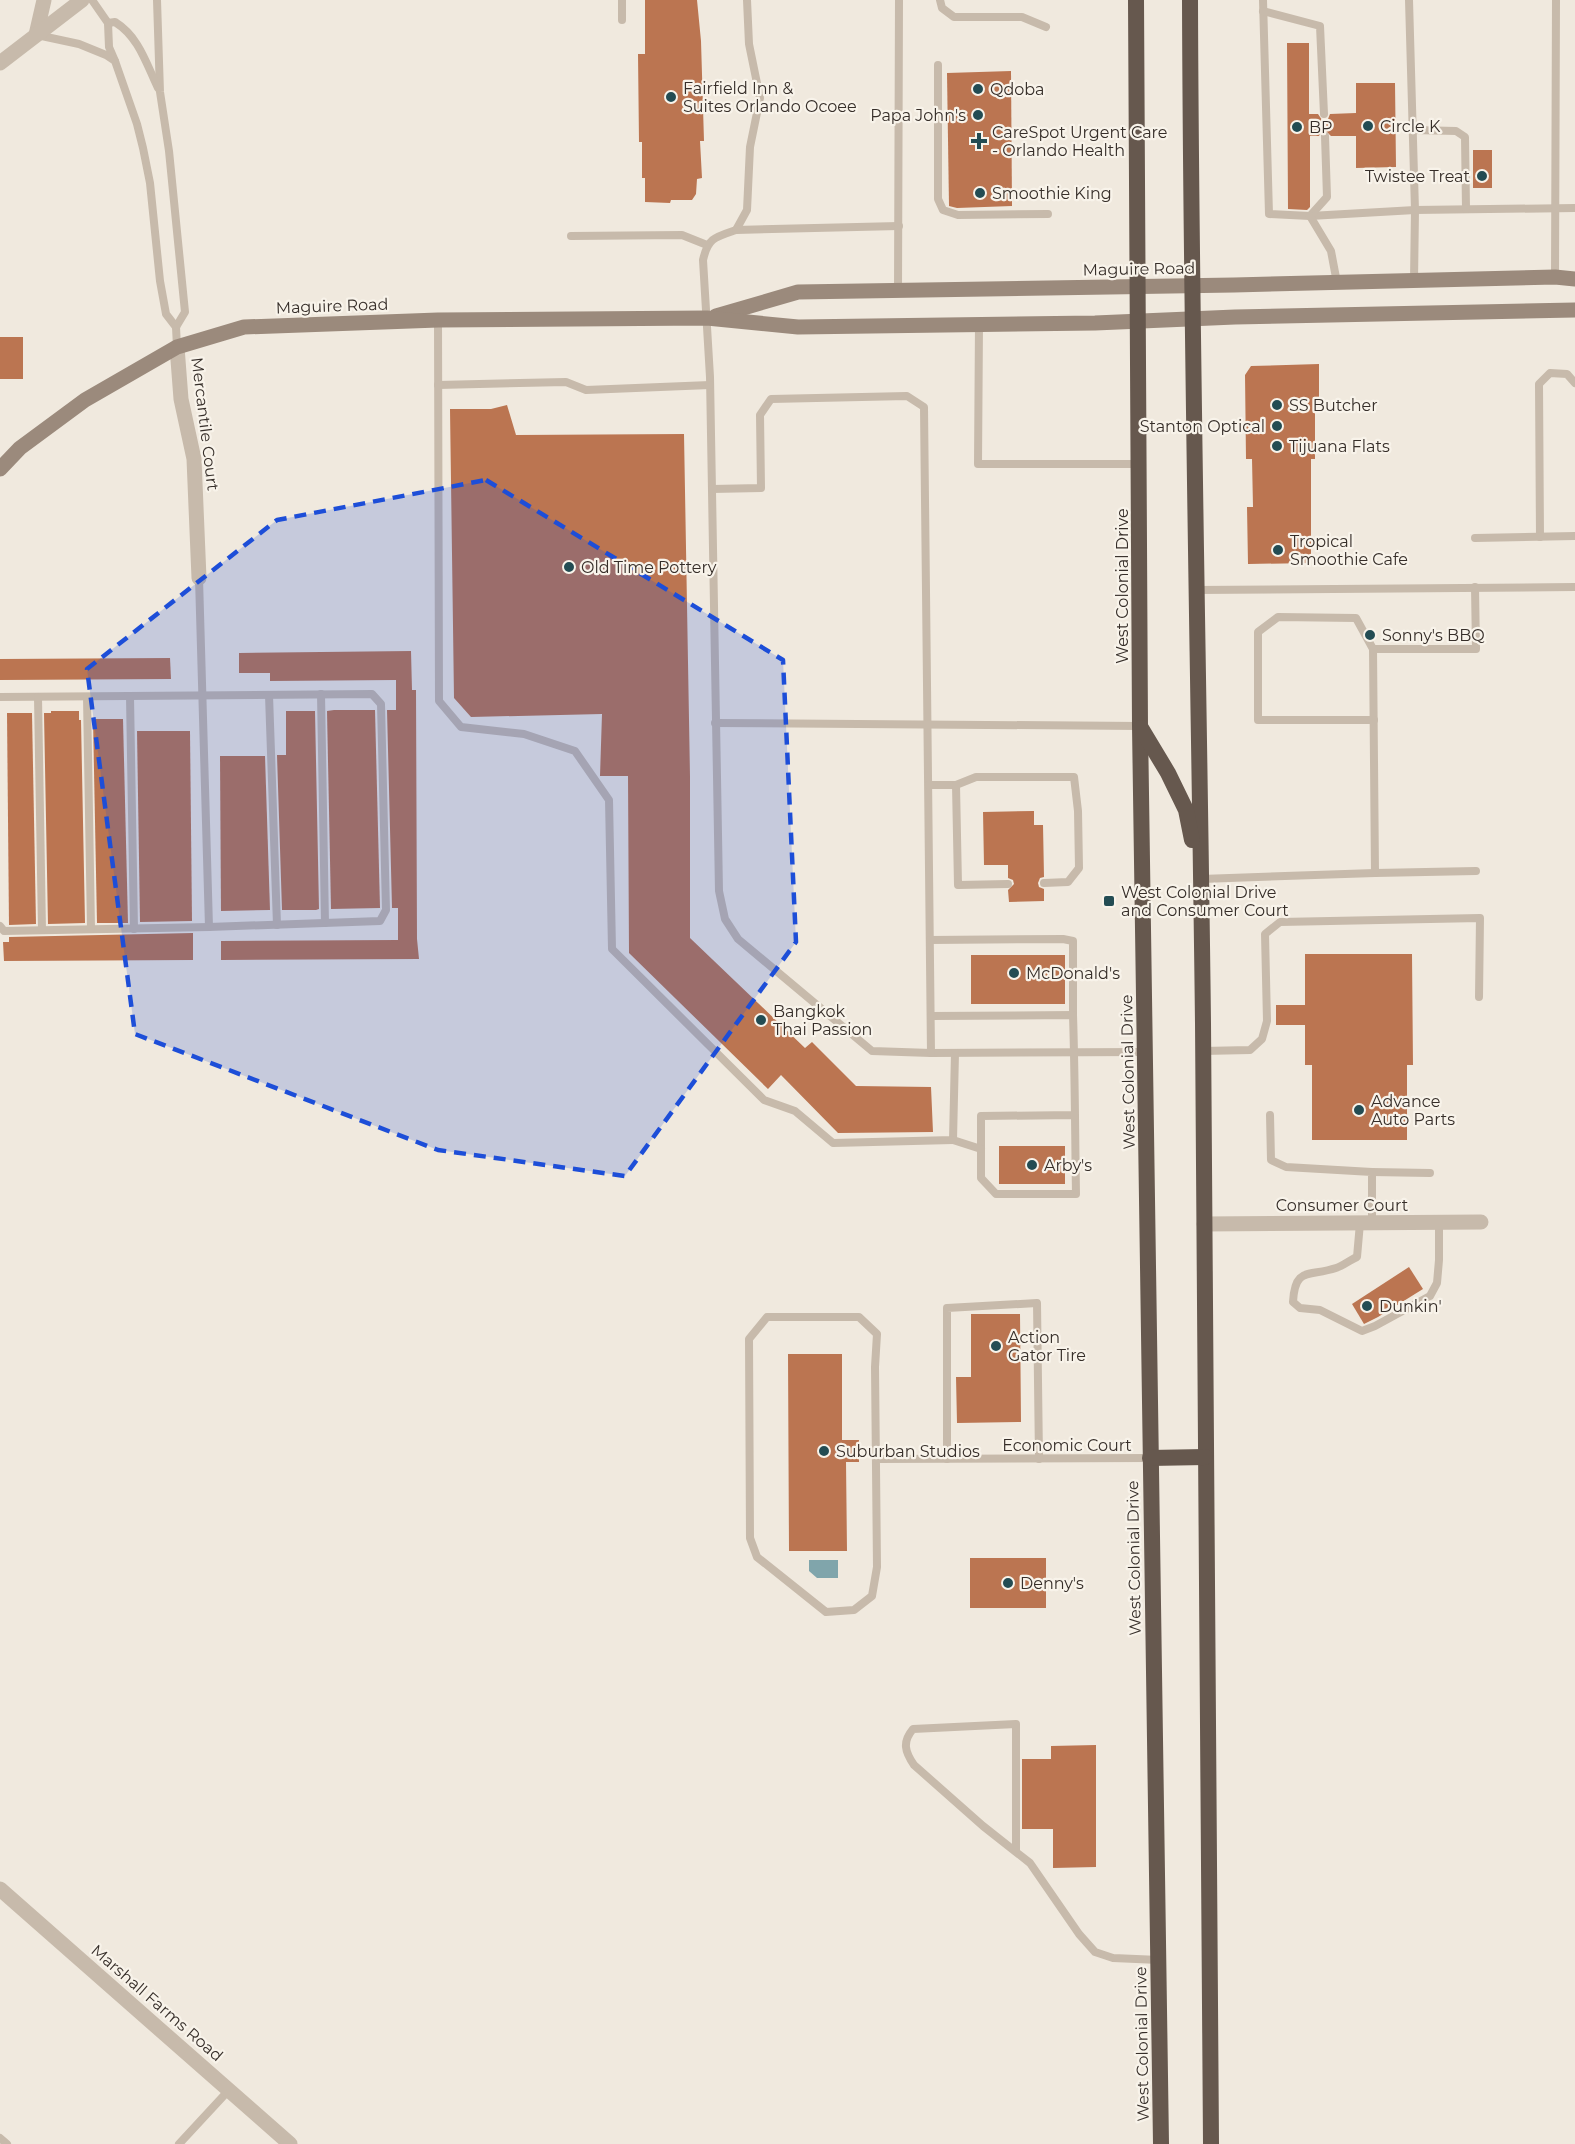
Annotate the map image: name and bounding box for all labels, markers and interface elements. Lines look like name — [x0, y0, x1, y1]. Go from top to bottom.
place label: Fairfield Inn & Suites Orlando Ocoee — [683, 79, 857, 116]
place label: Qdoba — [990, 80, 1045, 99]
marker: Qdoba — [971, 82, 985, 96]
marker: Fairfield Inn & Suites Orlando Ocoee — [664, 90, 678, 104]
place label: Papa John's — [870, 106, 966, 125]
marker: Papa John's — [971, 108, 985, 122]
place label: Circle K — [1380, 117, 1441, 136]
place label: BP — [1309, 118, 1333, 137]
marker: Circle K — [1361, 119, 1375, 133]
marker: BP — [1290, 120, 1304, 134]
place label: CareSpot Urgent Care - Orlando Health — [992, 123, 1168, 160]
marker: CareSpot Urgent Care - Orlando Health — [970, 132, 988, 150]
place label: Twistee Treat — [1365, 167, 1470, 186]
marker: Twistee Treat — [1475, 169, 1489, 183]
place label: Smoothie King — [992, 184, 1112, 203]
marker: Smoothie King — [973, 186, 987, 200]
street label: Maguire Road — [1083, 259, 1195, 279]
street label: Maguire Road — [275, 295, 389, 317]
street label: Mercantile Court — [187, 356, 223, 492]
place label: SS Butcher — [1289, 396, 1378, 415]
marker: SS Butcher — [1270, 398, 1284, 412]
place label: Stanton Optical — [1140, 417, 1265, 436]
marker: Stanton Optical — [1270, 419, 1284, 433]
place label: Tijuana Flats — [1289, 437, 1390, 456]
marker: Tijuana Flats — [1270, 439, 1284, 453]
street label: West Colonial Drive — [1113, 508, 1132, 664]
place label: Tropical Smoothie Cafe — [1290, 532, 1408, 569]
marker: Tropical Smoothie Cafe — [1271, 543, 1285, 557]
place label: Old Time Pottery — [581, 558, 717, 577]
marker: Old Time Pottery — [562, 560, 576, 574]
place label: Sonny's BBQ — [1382, 626, 1485, 645]
marker: Sonny's BBQ — [1363, 628, 1377, 642]
place label: West Colonial Drive and Consumer Court — [1121, 883, 1289, 920]
marker: West Colonial Drive and Consumer Court — [1102, 894, 1116, 908]
place label: McDonald's — [1026, 964, 1120, 983]
marker: McDonald's — [1007, 966, 1021, 980]
street label: West Colonial Drive — [1117, 994, 1139, 1150]
place label: Bangkok Thai Passion — [773, 1002, 872, 1039]
marker: Bangkok Thai Passion — [754, 1013, 768, 1027]
place label: Advance Auto Parts — [1371, 1092, 1455, 1129]
marker: Advance Auto Parts — [1352, 1103, 1366, 1117]
place label: Arby's — [1044, 1156, 1092, 1175]
marker: Arby's — [1025, 1158, 1039, 1172]
street label: Consumer Court — [1276, 1196, 1409, 1215]
place label: Dunkin' — [1379, 1297, 1442, 1316]
marker: Dunkin' — [1360, 1299, 1374, 1313]
place label: Action Gator Tire — [1008, 1328, 1086, 1365]
marker: Action Gator Tire — [989, 1339, 1003, 1353]
street label: Economic Court — [1002, 1436, 1132, 1455]
place label: Suburban Studios — [836, 1442, 980, 1461]
marker: Suburban Studios — [817, 1444, 831, 1458]
street label: West Colonial Drive — [1123, 1480, 1145, 1636]
place label: Denny's — [1020, 1574, 1084, 1593]
marker: Denny's — [1001, 1576, 1015, 1590]
street label: Marshall Farms Road — [87, 1941, 227, 2065]
street label: West Colonial Drive — [1131, 1966, 1153, 2122]

